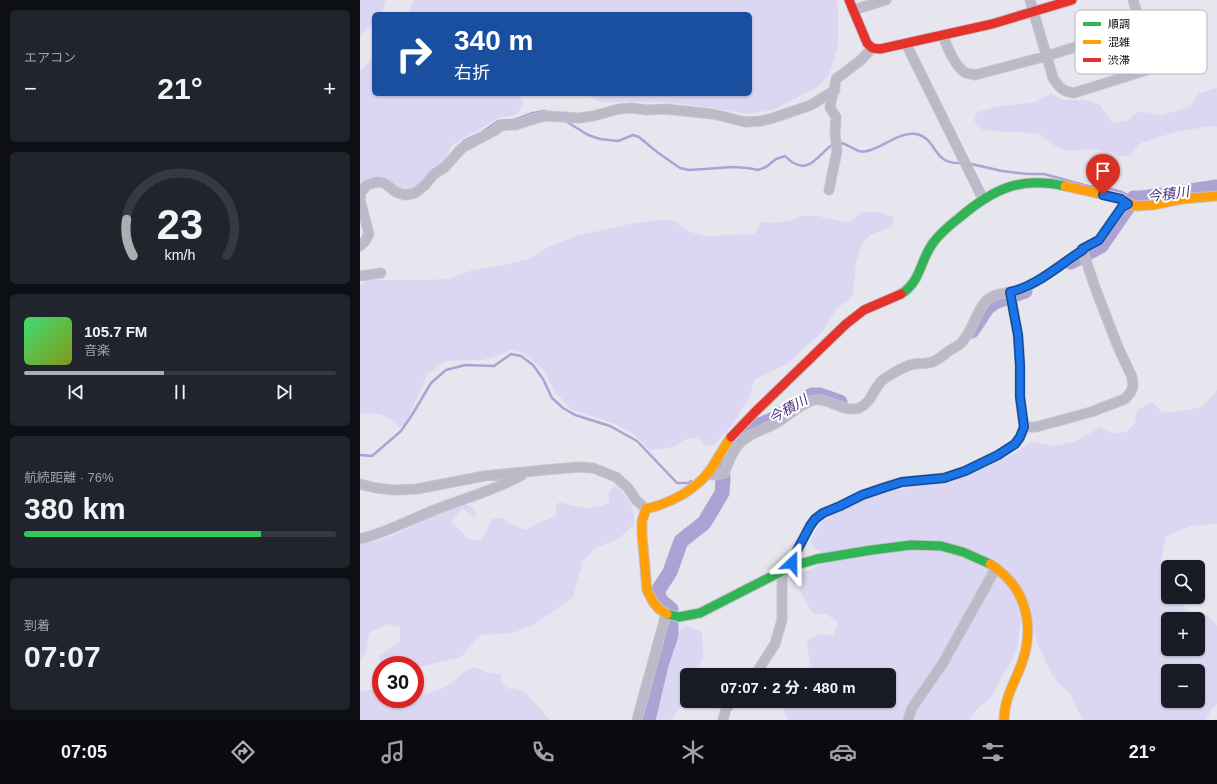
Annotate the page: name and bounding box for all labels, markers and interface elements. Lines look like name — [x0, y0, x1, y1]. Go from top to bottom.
legend — [1075, 10, 1207, 74]
text: 順調 — [1108, 18, 1130, 30]
text: 340 m — [454, 25, 533, 56]
icon: right — [388, 28, 440, 80]
text: 混雑 — [1108, 36, 1130, 48]
text: エアコン — [24, 50, 76, 65]
text: 渋滞 — [1108, 54, 1130, 66]
text: 右折 — [454, 63, 490, 83]
text: 21° — [157, 72, 203, 105]
text: − — [24, 76, 37, 101]
text: + — [323, 76, 336, 101]
pin — [1086, 154, 1120, 195]
icon: arrive — [1092, 160, 1114, 182]
water label: 今積川 — [1146, 183, 1192, 205]
text: 23 — [157, 201, 203, 248]
text: km/h — [165, 247, 196, 263]
text: 105.7 FM — [84, 323, 147, 340]
text: 音楽 — [84, 343, 110, 358]
icon: previous — [65, 381, 87, 403]
icon: pause — [169, 381, 191, 403]
icon: next — [273, 381, 295, 403]
water label: 今積川 — [766, 391, 812, 426]
text: 航続距離 · 76% — [24, 470, 114, 485]
text: 380 km — [24, 492, 126, 525]
position arrow — [771, 542, 813, 584]
map controls — [1161, 560, 1205, 708]
button: search — [1161, 560, 1205, 604]
button: + — [1161, 612, 1205, 656]
text: 到着 — [24, 618, 50, 633]
text: 07:07 — [24, 640, 101, 673]
speed limit sign: 30 — [372, 656, 424, 708]
button: − — [1161, 664, 1205, 708]
text: 07:07 · 2 分 · 480 m — [720, 679, 856, 696]
icon: directions — [229, 738, 257, 766]
icon: music — [379, 738, 407, 766]
icon: phone — [529, 738, 557, 766]
icon: climate — [679, 738, 707, 766]
icon: car — [829, 738, 857, 766]
icon: filters — [979, 738, 1007, 766]
text: 07:05 — [61, 742, 107, 762]
text: 21° — [1129, 742, 1156, 762]

